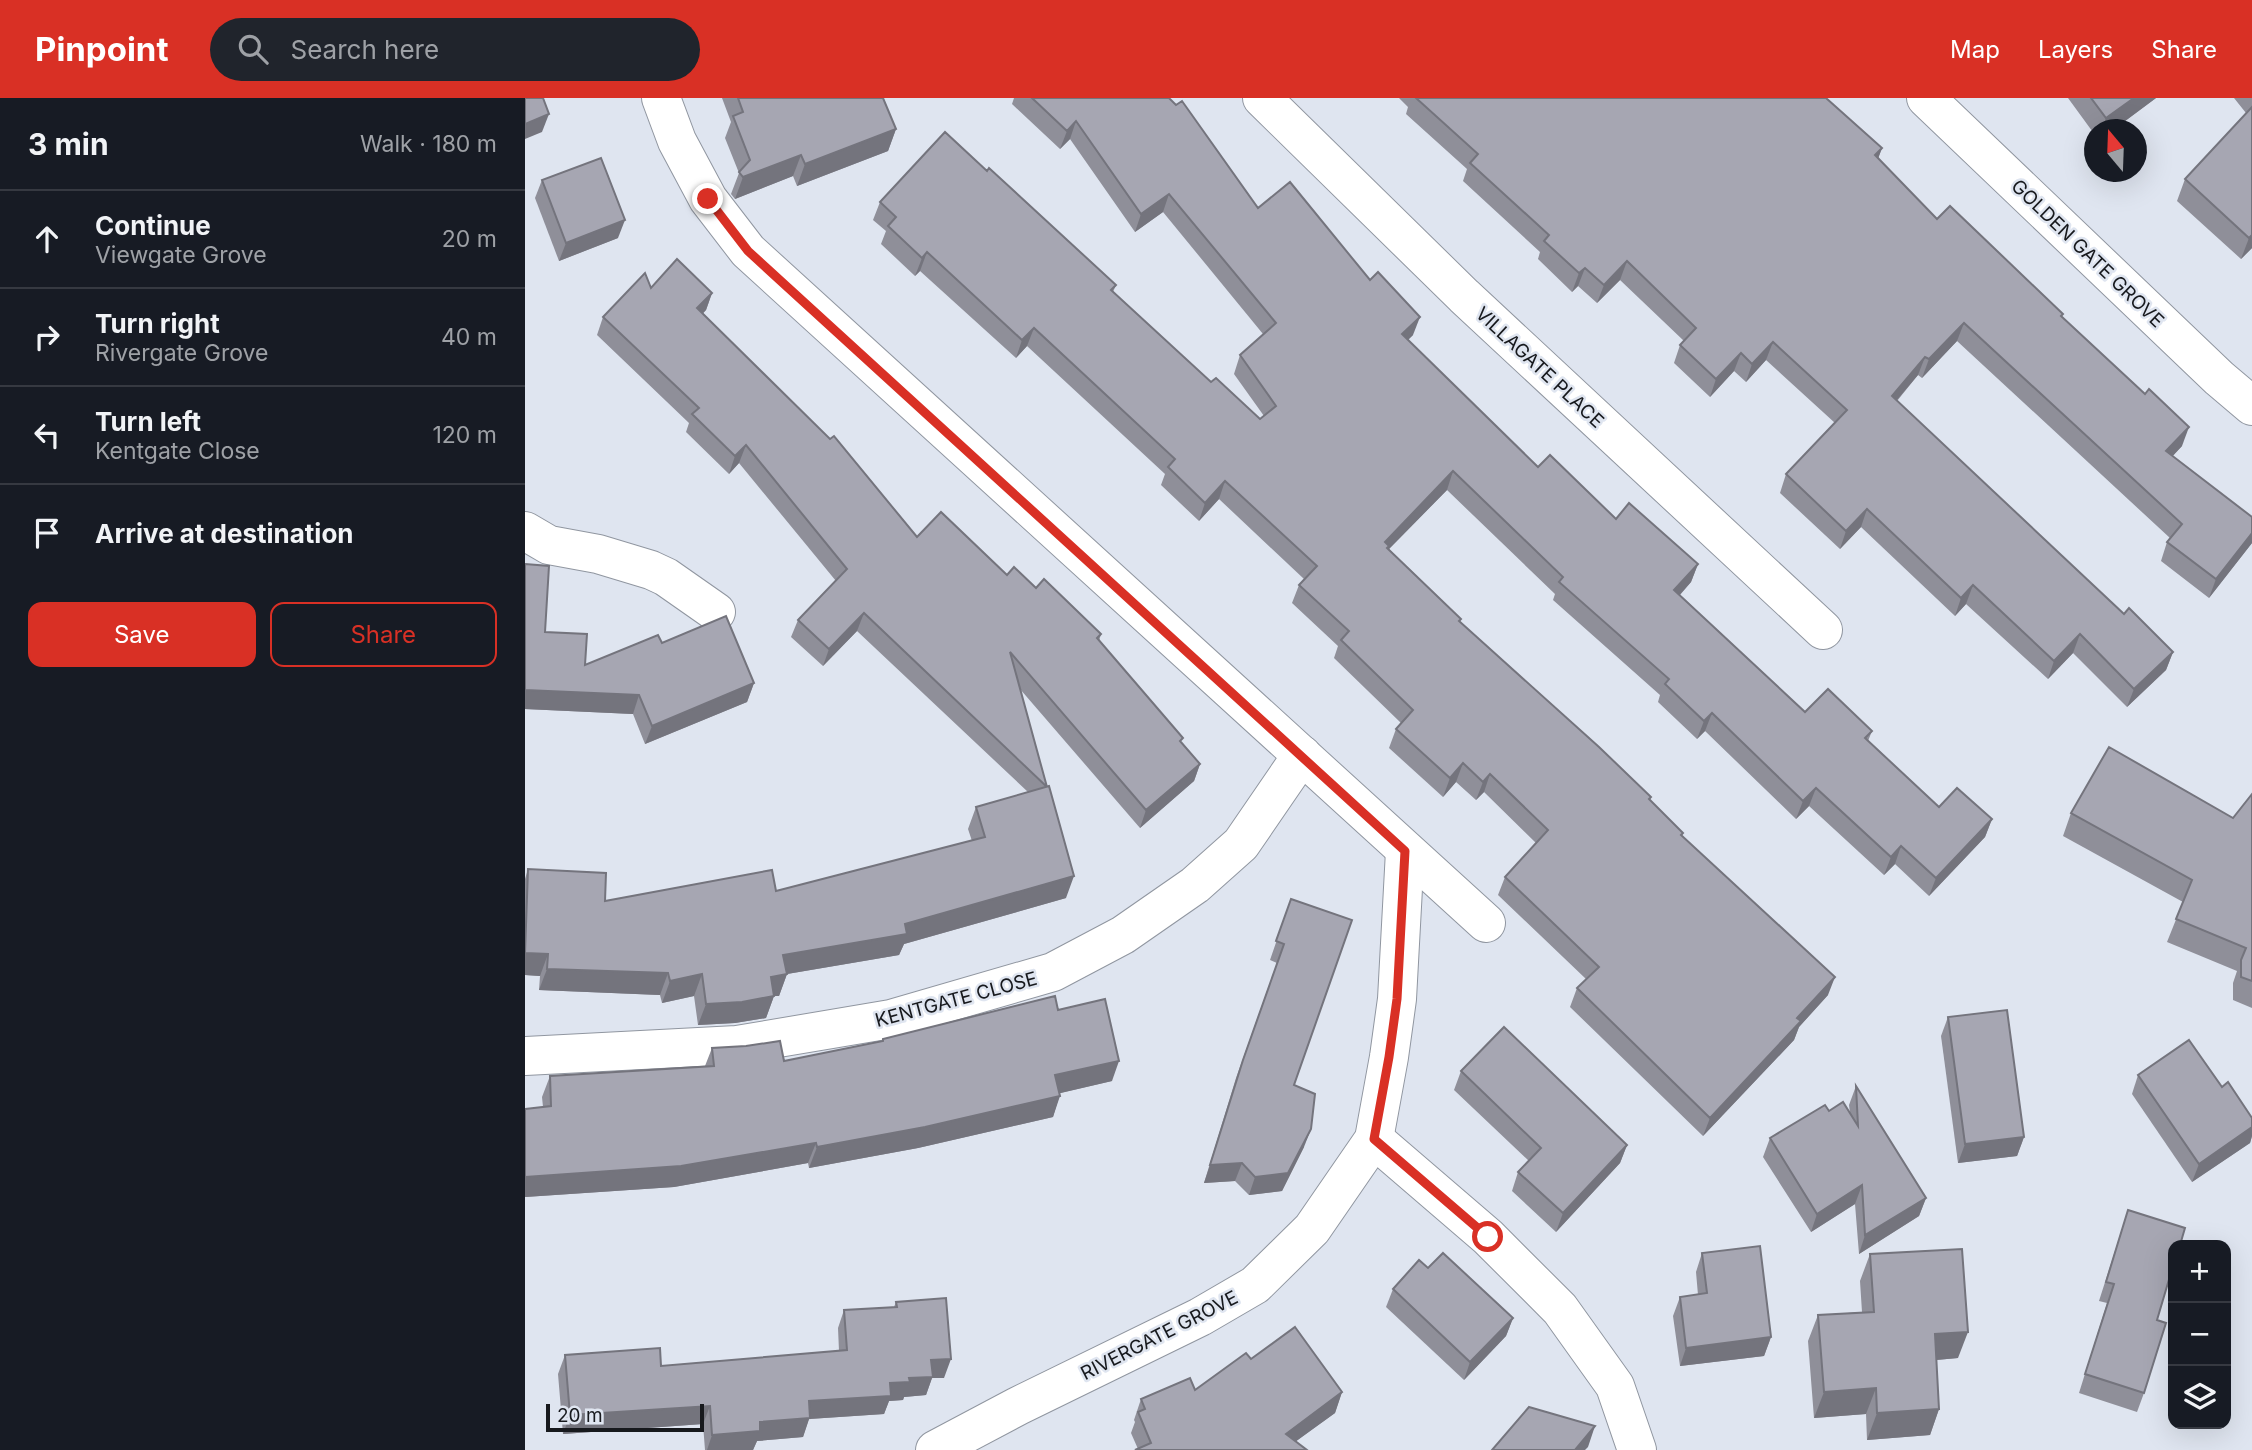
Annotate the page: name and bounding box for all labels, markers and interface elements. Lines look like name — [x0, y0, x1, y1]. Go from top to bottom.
search box — [210, 18, 700, 81]
text: Pinpoint — [35, 29, 168, 69]
icon: search — [234, 30, 272, 68]
text: Search here — [290, 34, 439, 65]
text: Map — [1950, 35, 2000, 64]
text: Layers — [2038, 35, 2113, 64]
text: Share — [2151, 35, 2217, 64]
north arrow — [2084, 119, 2147, 182]
text: 3 min — [28, 126, 109, 162]
text: Walk · 180 m — [360, 130, 497, 158]
street label: GOLDEN GATE GROVE — [2007, 174, 2169, 332]
route end — [692, 183, 723, 214]
text: Continue — [95, 210, 211, 241]
icon: ahead — [28, 220, 66, 258]
text: 20 m — [442, 225, 497, 253]
text: Viewgate Grove — [95, 241, 267, 269]
street label: VILLAGATE PLACE — [1471, 302, 1609, 433]
text: Turn right — [95, 308, 220, 339]
icon: right — [28, 318, 66, 356]
text: 40 m — [441, 323, 497, 351]
text: Rivergate Grove — [95, 339, 268, 367]
text: Turn left — [95, 406, 201, 437]
icon: left — [28, 416, 66, 454]
text: 120 m — [432, 421, 497, 449]
text: Kentgate Close — [95, 437, 260, 465]
icon: arrive — [28, 514, 66, 552]
text: Arrive at destination — [95, 518, 354, 549]
button: Save — [28, 602, 256, 667]
button: Share — [270, 602, 497, 667]
street label: KENTGATE CLOSE — [873, 967, 1040, 1032]
route start — [1472, 1221, 1503, 1252]
map controls — [2168, 1240, 2231, 1429]
button: + — [2168, 1240, 2231, 1303]
street label: RIVERGATE GROVE — [1077, 1286, 1242, 1385]
button: − — [2168, 1303, 2231, 1366]
button: layers — [2168, 1366, 2231, 1429]
scale bar — [546, 1401, 703, 1433]
text: 20 m — [557, 1404, 603, 1427]

